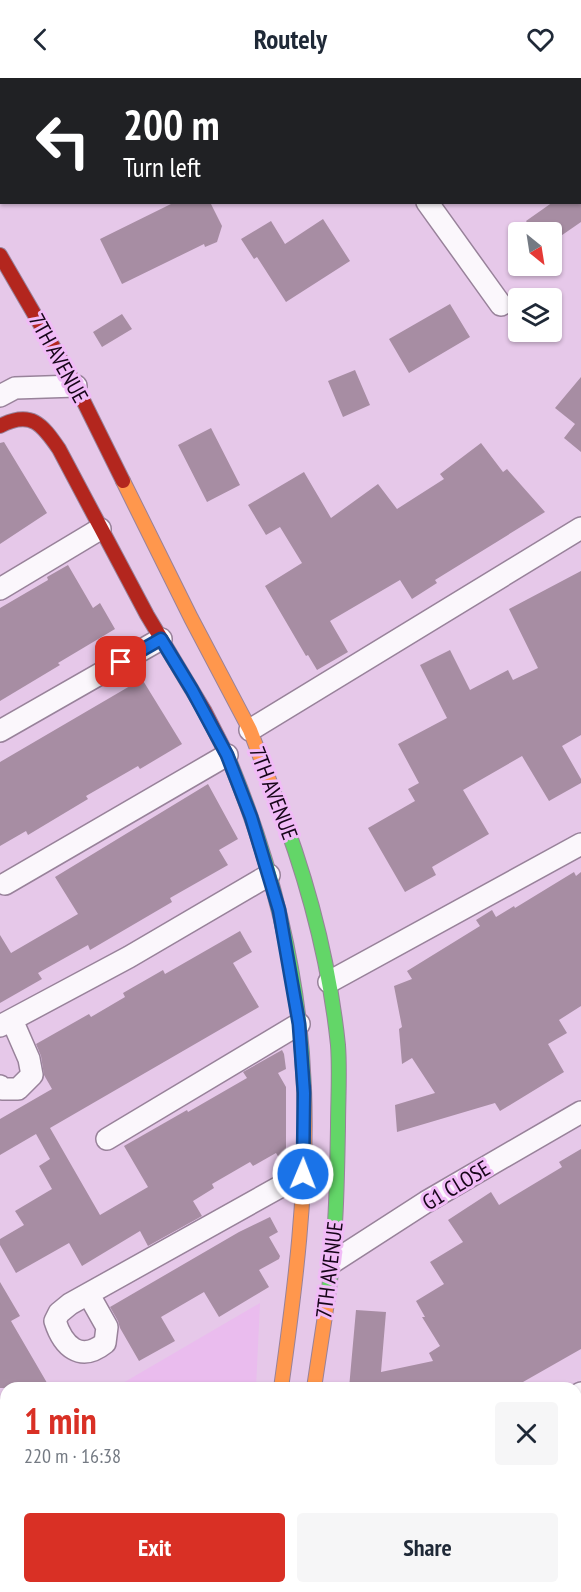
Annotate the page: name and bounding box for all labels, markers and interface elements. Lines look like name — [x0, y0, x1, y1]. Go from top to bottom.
text: Routely — [254, 22, 327, 56]
icon: back — [24, 23, 57, 56]
icon: heart — [524, 23, 557, 56]
text: 200 m — [123, 97, 220, 152]
icon: left — [24, 102, 102, 180]
text: Turn left — [123, 150, 201, 184]
north arrow — [508, 222, 562, 276]
map controls — [508, 222, 562, 342]
button: layers — [508, 288, 562, 342]
street label: 7TH AVENUE — [23, 309, 95, 407]
pin — [95, 636, 146, 687]
icon: arrive — [104, 645, 137, 678]
street label: 7TH AVENUE — [243, 742, 305, 844]
position arrow — [271, 1142, 335, 1206]
street label: G1 CLOSE — [417, 1154, 495, 1216]
street label: 7TH AVENUE — [309, 1220, 349, 1320]
text: 1 min — [24, 1397, 97, 1444]
button: close — [495, 1402, 558, 1465]
text: 220 m · 16:38 — [24, 1443, 121, 1469]
button: Exit — [24, 1513, 285, 1582]
button: Share — [297, 1513, 558, 1582]

